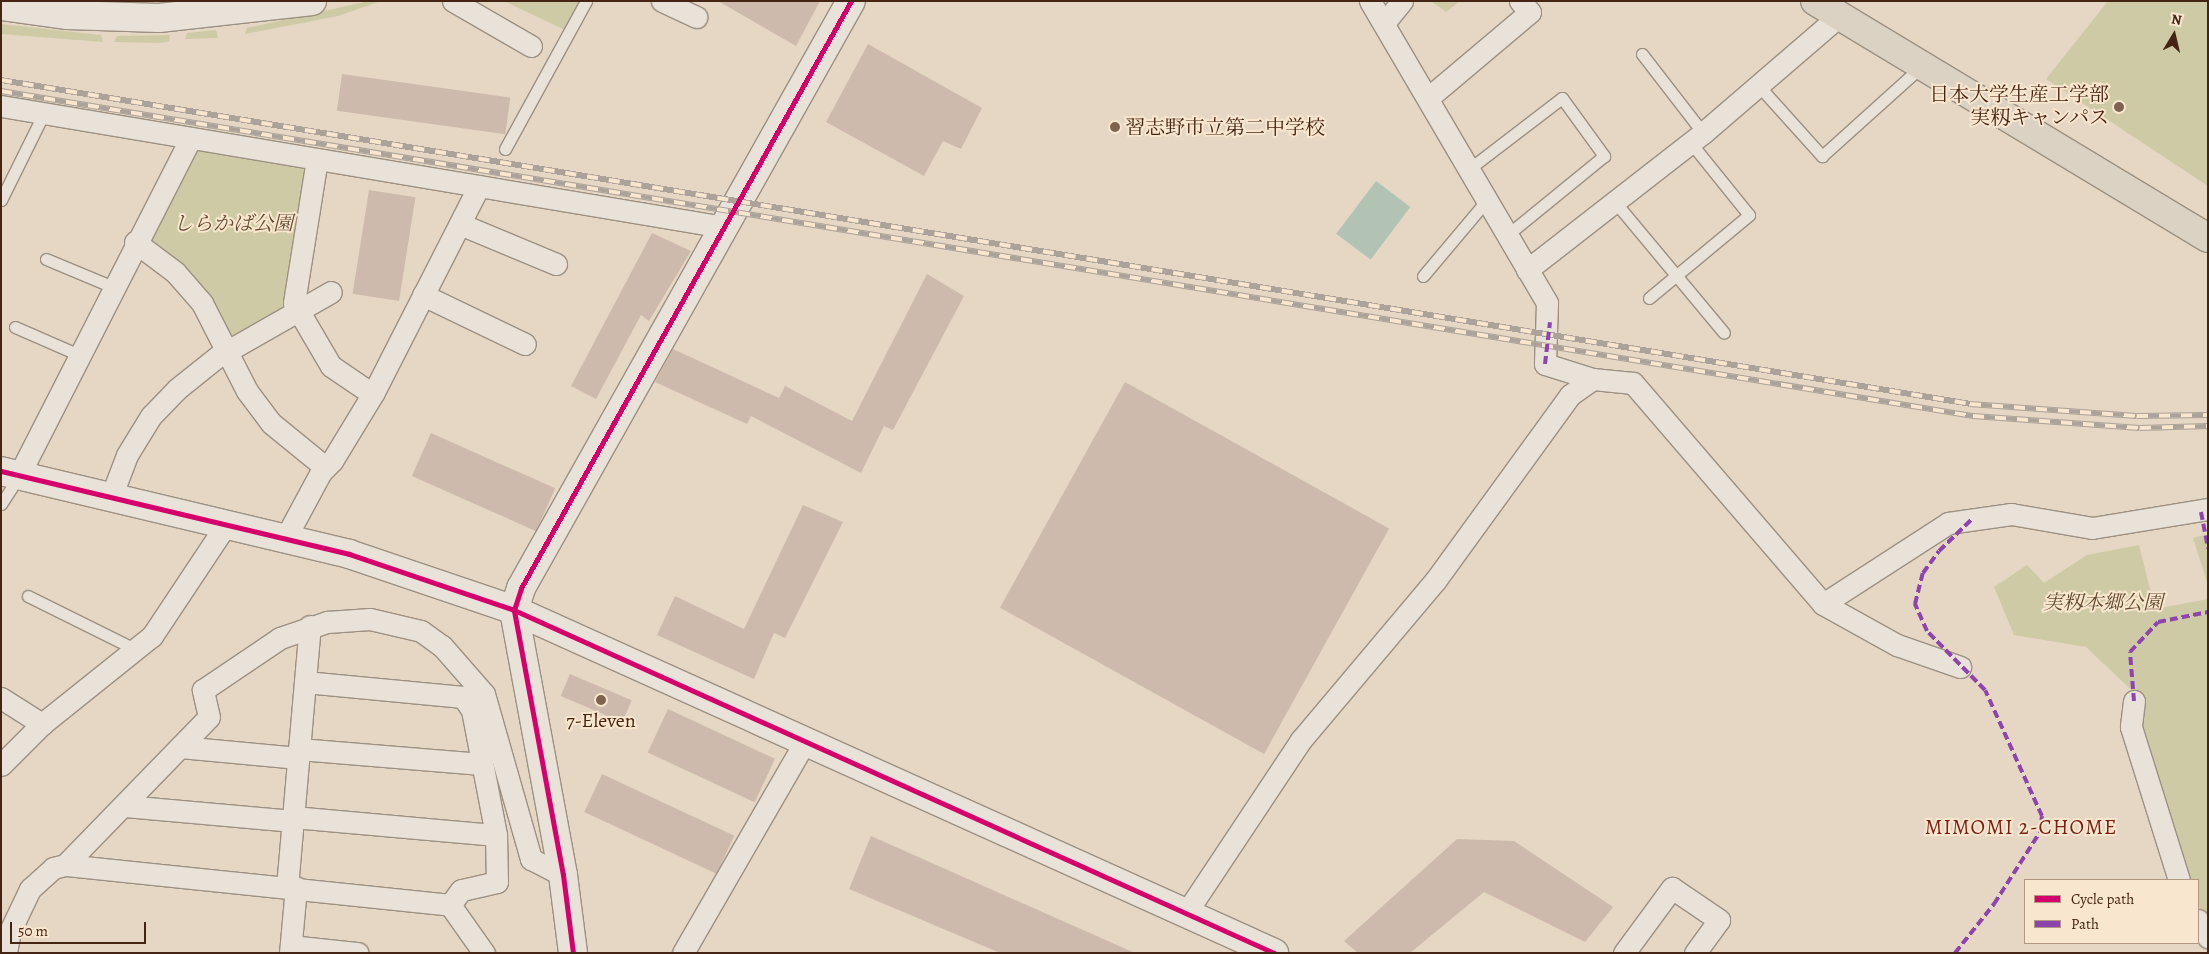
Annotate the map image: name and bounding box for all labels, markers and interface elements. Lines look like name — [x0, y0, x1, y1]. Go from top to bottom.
north arrow — [2149, 10, 2199, 60]
text: N — [2170, 10, 2183, 30]
place label: 日本大学生産工学部 実籾キャンパス — [1929, 83, 2109, 130]
marker: 日本大学生産工学部 実籾キャンパス — [2113, 101, 2125, 113]
place label: 習志野市立第二中学校 — [1125, 115, 1325, 139]
marker: 習志野市立第二中学校 — [1109, 121, 1121, 133]
park label: しらかば公園 — [173, 211, 293, 235]
park label: 実籾本郷公園 — [2043, 590, 2163, 614]
marker: 7-Eleven — [595, 694, 607, 706]
place label: 7-Eleven — [566, 708, 636, 732]
district label: MIMOMI 2-CHOME — [1923, 814, 2119, 840]
legend — [2024, 879, 2199, 944]
text: Cycle path — [2071, 889, 2134, 909]
scale bar — [12, 912, 149, 944]
text: Path — [2071, 914, 2099, 934]
text: 50 m — [18, 921, 48, 941]

